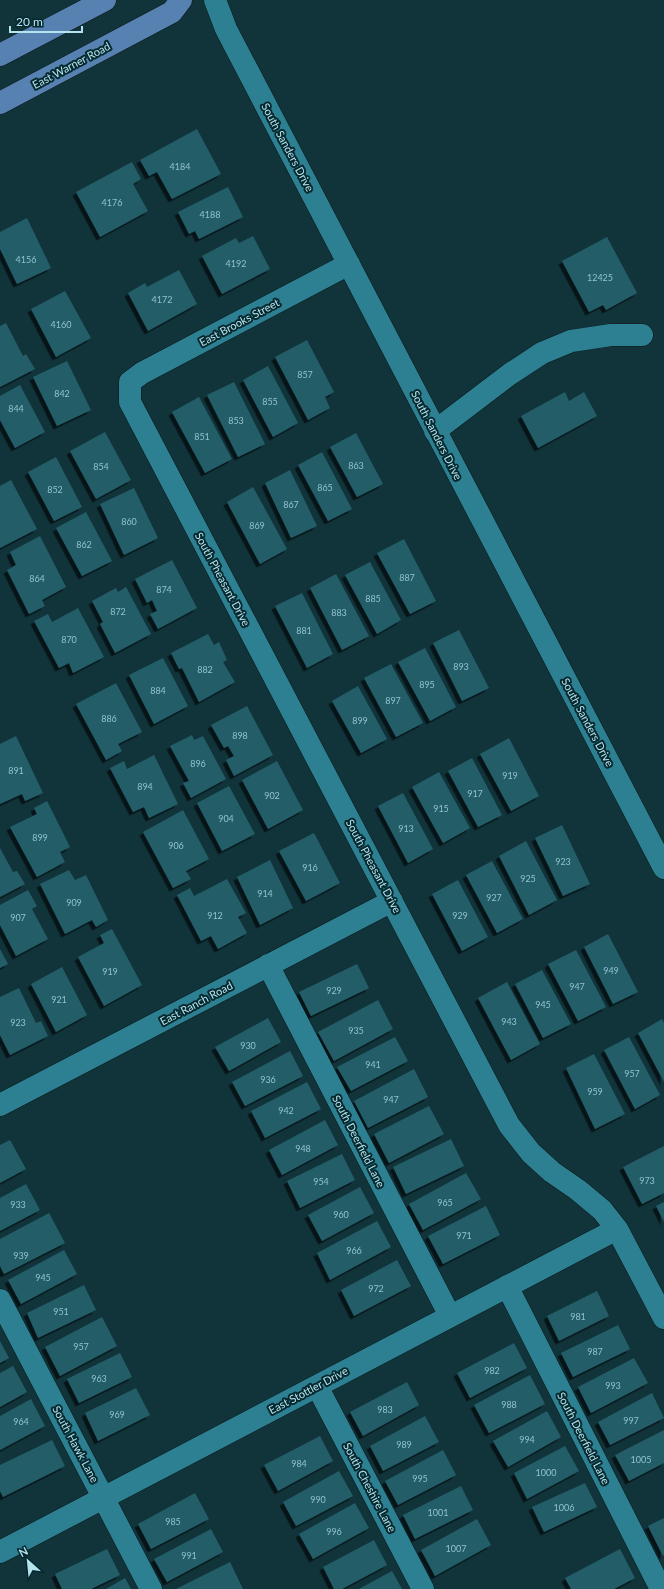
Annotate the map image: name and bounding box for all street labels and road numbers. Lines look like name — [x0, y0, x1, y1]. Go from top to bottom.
street label: East Warner Road — [30, 39, 112, 91]
street label: South Sanders Drive — [259, 100, 317, 194]
street label: East Brooks Street — [197, 295, 281, 349]
street label: South Sanders Drive — [409, 388, 465, 482]
street label: South Pheasant Drive — [193, 530, 253, 628]
street label: South Sanders Drive — [559, 675, 617, 769]
street label: South Pheasant Drive — [344, 817, 404, 915]
street label: East Ranch Road — [157, 978, 235, 1028]
street label: South Deerfield Lane — [330, 1093, 388, 1189]
street label: East Stottler Drive — [266, 1364, 350, 1416]
street label: South Deerfield Lane — [555, 1390, 613, 1486]
street label: South Hawk Lane — [50, 1403, 102, 1485]
street label: South Cheshire Lane — [341, 1440, 399, 1534]

